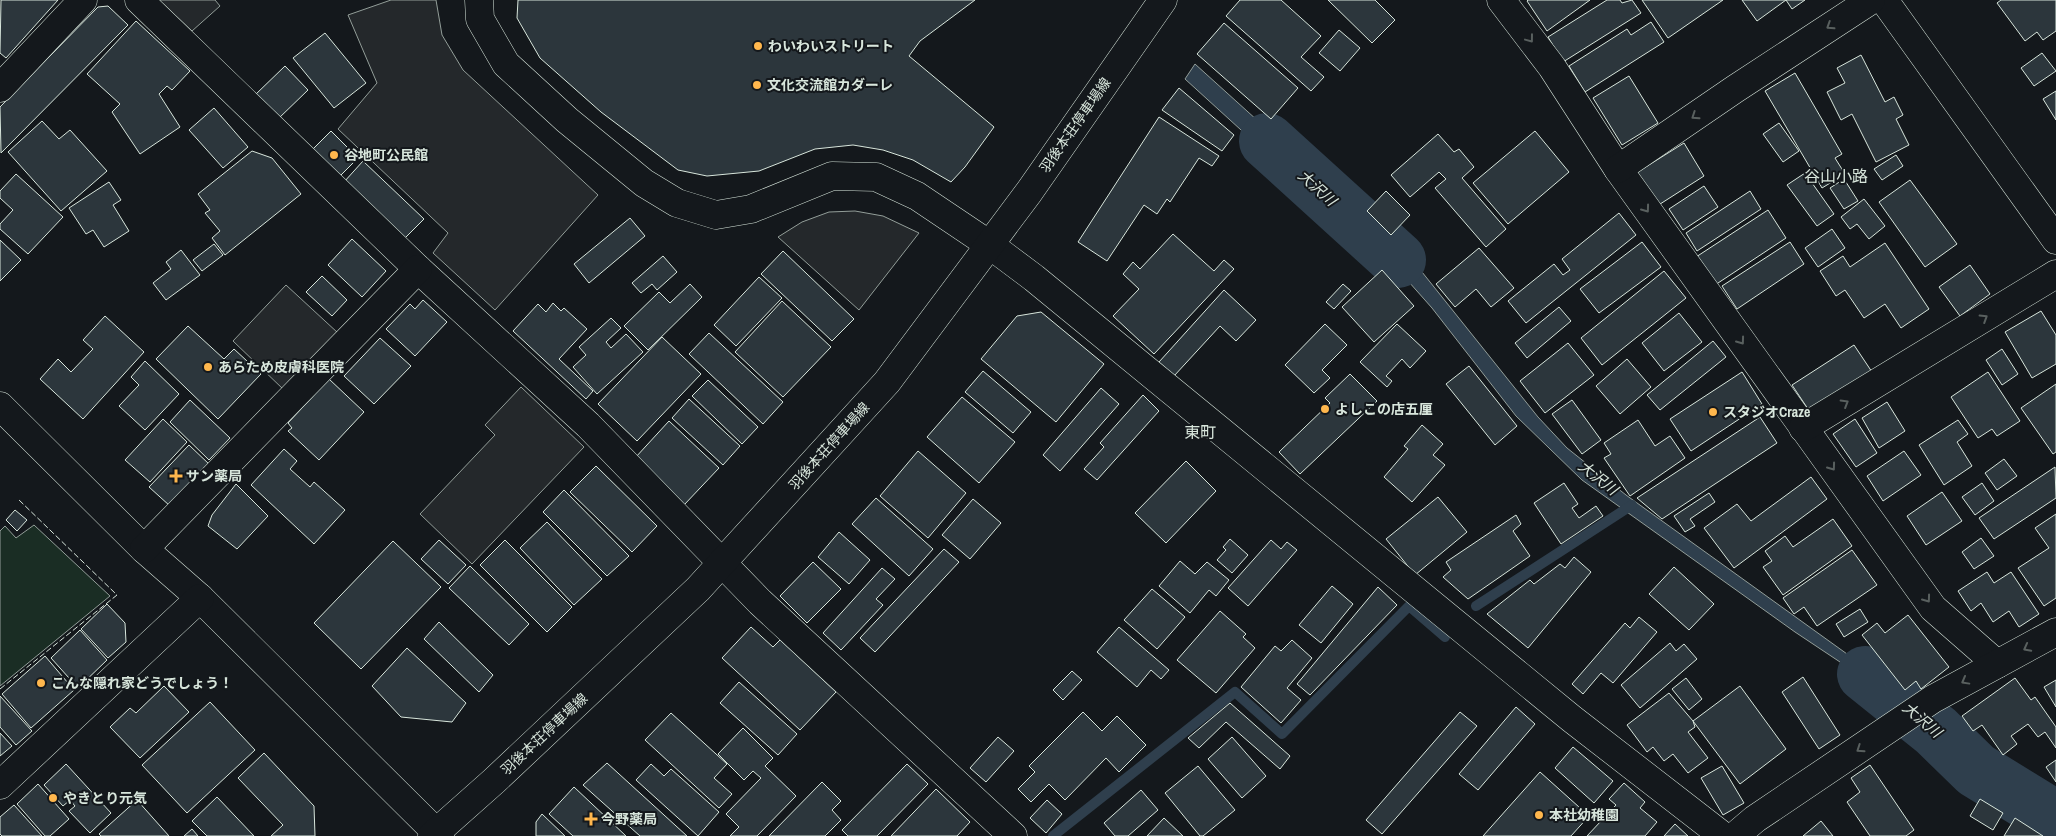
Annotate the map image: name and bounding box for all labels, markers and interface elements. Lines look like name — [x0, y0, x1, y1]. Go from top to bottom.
one-way arrow — [1827, 20, 1836, 30]
one-way arrow — [1525, 33, 1533, 42]
place label: わいわいストリート — [768, 37, 894, 55]
marker: わいわいストリート — [752, 40, 764, 52]
street label: 羽後本荘停車場線 — [1036, 74, 1114, 176]
place label: 文化交流館カダーレ — [767, 76, 893, 94]
marker: 文化交流館カダーレ — [751, 79, 763, 91]
one-way arrow — [1691, 110, 1701, 119]
place label: 谷地町公民館 — [344, 146, 428, 164]
marker: 谷地町公民館 — [328, 149, 340, 161]
water label: 大沢川 — [1294, 165, 1343, 212]
district label: 谷山小路 — [1804, 165, 1868, 187]
one-way arrow — [1640, 203, 1649, 212]
one-way arrow — [1979, 315, 1988, 325]
one-way arrow — [1735, 335, 1744, 345]
place label: あらため皮膚科医院 — [218, 358, 344, 376]
marker: あらため皮膚科医院 — [202, 361, 214, 373]
street label: 羽後本荘停車場線 — [785, 398, 873, 494]
one-way arrow — [1840, 399, 1849, 409]
place label: よしこの店五厘 — [1335, 400, 1433, 418]
marker: よしこの店五厘 — [1319, 403, 1331, 415]
place label: スタジオCraze — [1723, 403, 1810, 421]
marker: スタジオCraze — [1707, 406, 1719, 418]
district label: 東町 — [1184, 421, 1216, 443]
water label: 大沢川 — [1574, 455, 1624, 501]
one-way arrow — [1826, 461, 1835, 471]
place label: サン薬局 — [186, 467, 242, 485]
marker: サン薬局 — [170, 470, 182, 482]
one-way arrow — [1921, 593, 1930, 603]
one-way arrow — [2023, 642, 2032, 652]
place label: こんな隠れ家どうでしょう！ — [51, 674, 233, 692]
one-way arrow — [1961, 675, 1970, 685]
marker: こんな隠れ家どうでしょう！ — [35, 677, 47, 689]
street label: 羽後本荘停車場線 — [497, 689, 591, 779]
water label: 大沢川 — [1898, 697, 1948, 743]
one-way arrow — [1856, 743, 1865, 752]
place label: やきとり元気 — [63, 789, 147, 807]
marker: やきとり元気 — [47, 792, 59, 804]
place label: 本社幼稚園 — [1549, 806, 1619, 824]
marker: 本社幼稚園 — [1533, 809, 1545, 821]
place label: 今野薬局 — [601, 810, 657, 828]
marker: 今野薬局 — [585, 813, 597, 825]

